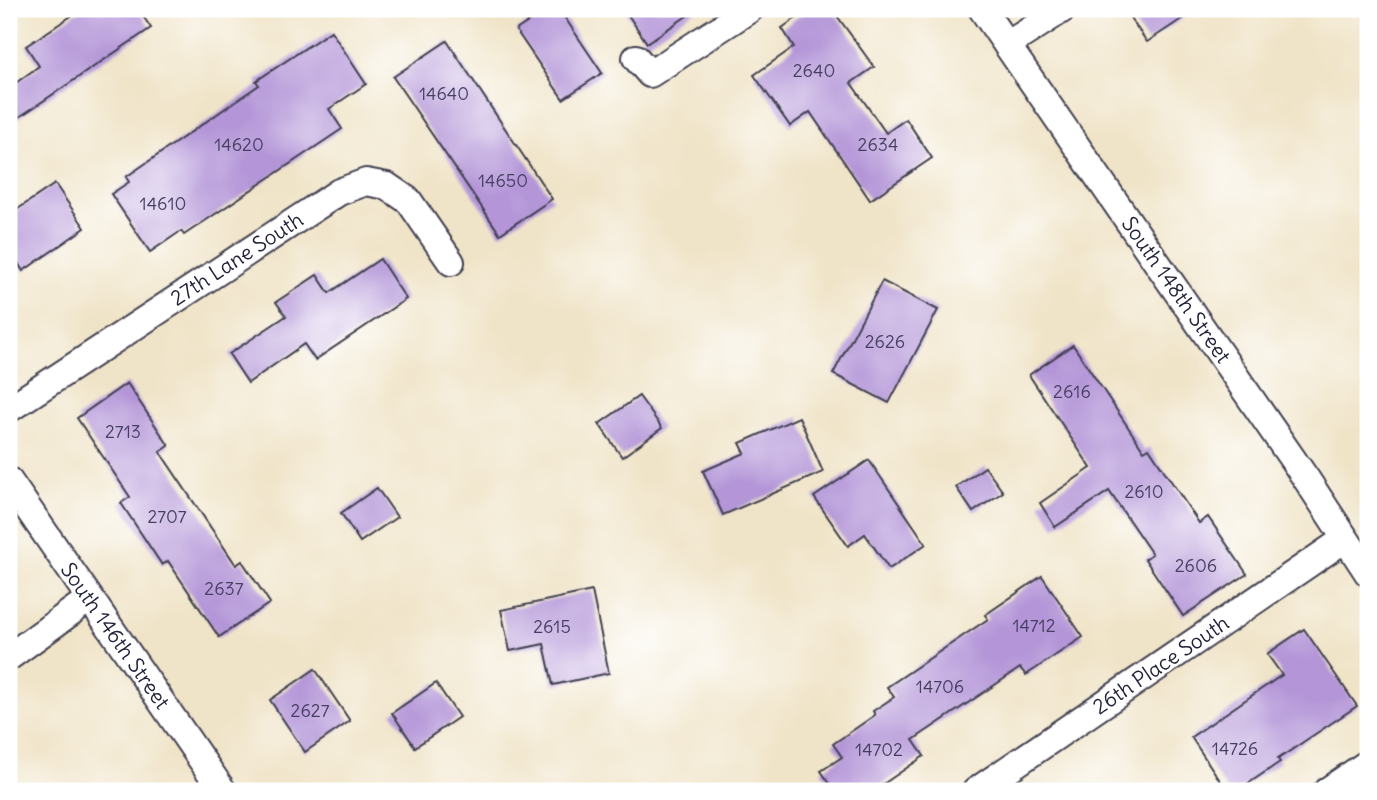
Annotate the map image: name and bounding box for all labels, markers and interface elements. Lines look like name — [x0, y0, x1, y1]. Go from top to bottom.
house number: 2640 — [793, 59, 835, 82]
house number: 14640 — [419, 82, 469, 105]
house number: 14620 — [214, 133, 264, 156]
house number: 2634 — [858, 133, 898, 156]
house number: 14650 — [478, 169, 528, 192]
house number: 14610 — [140, 192, 186, 215]
street label: 27th Lane South — [165, 206, 308, 311]
street label: South 148th Street — [1116, 211, 1237, 368]
house number: 2626 — [865, 330, 905, 353]
house number: 2616 — [1053, 380, 1091, 403]
house number: 2713 — [105, 420, 141, 443]
house number: 2610 — [1124, 480, 1164, 503]
house number: 2707 — [147, 505, 187, 528]
house number: 2606 — [1175, 554, 1217, 577]
street label: South 146th Street — [55, 557, 176, 714]
house number: 2637 — [204, 577, 244, 600]
street label: 26th Place South — [1087, 609, 1234, 720]
house number: 14712 — [1012, 614, 1056, 637]
house number: 2615 — [533, 615, 571, 638]
house number: 14706 — [916, 675, 964, 698]
house number: 2627 — [291, 699, 330, 722]
house number: 14726 — [1212, 737, 1258, 760]
house number: 14702 — [855, 738, 903, 761]

